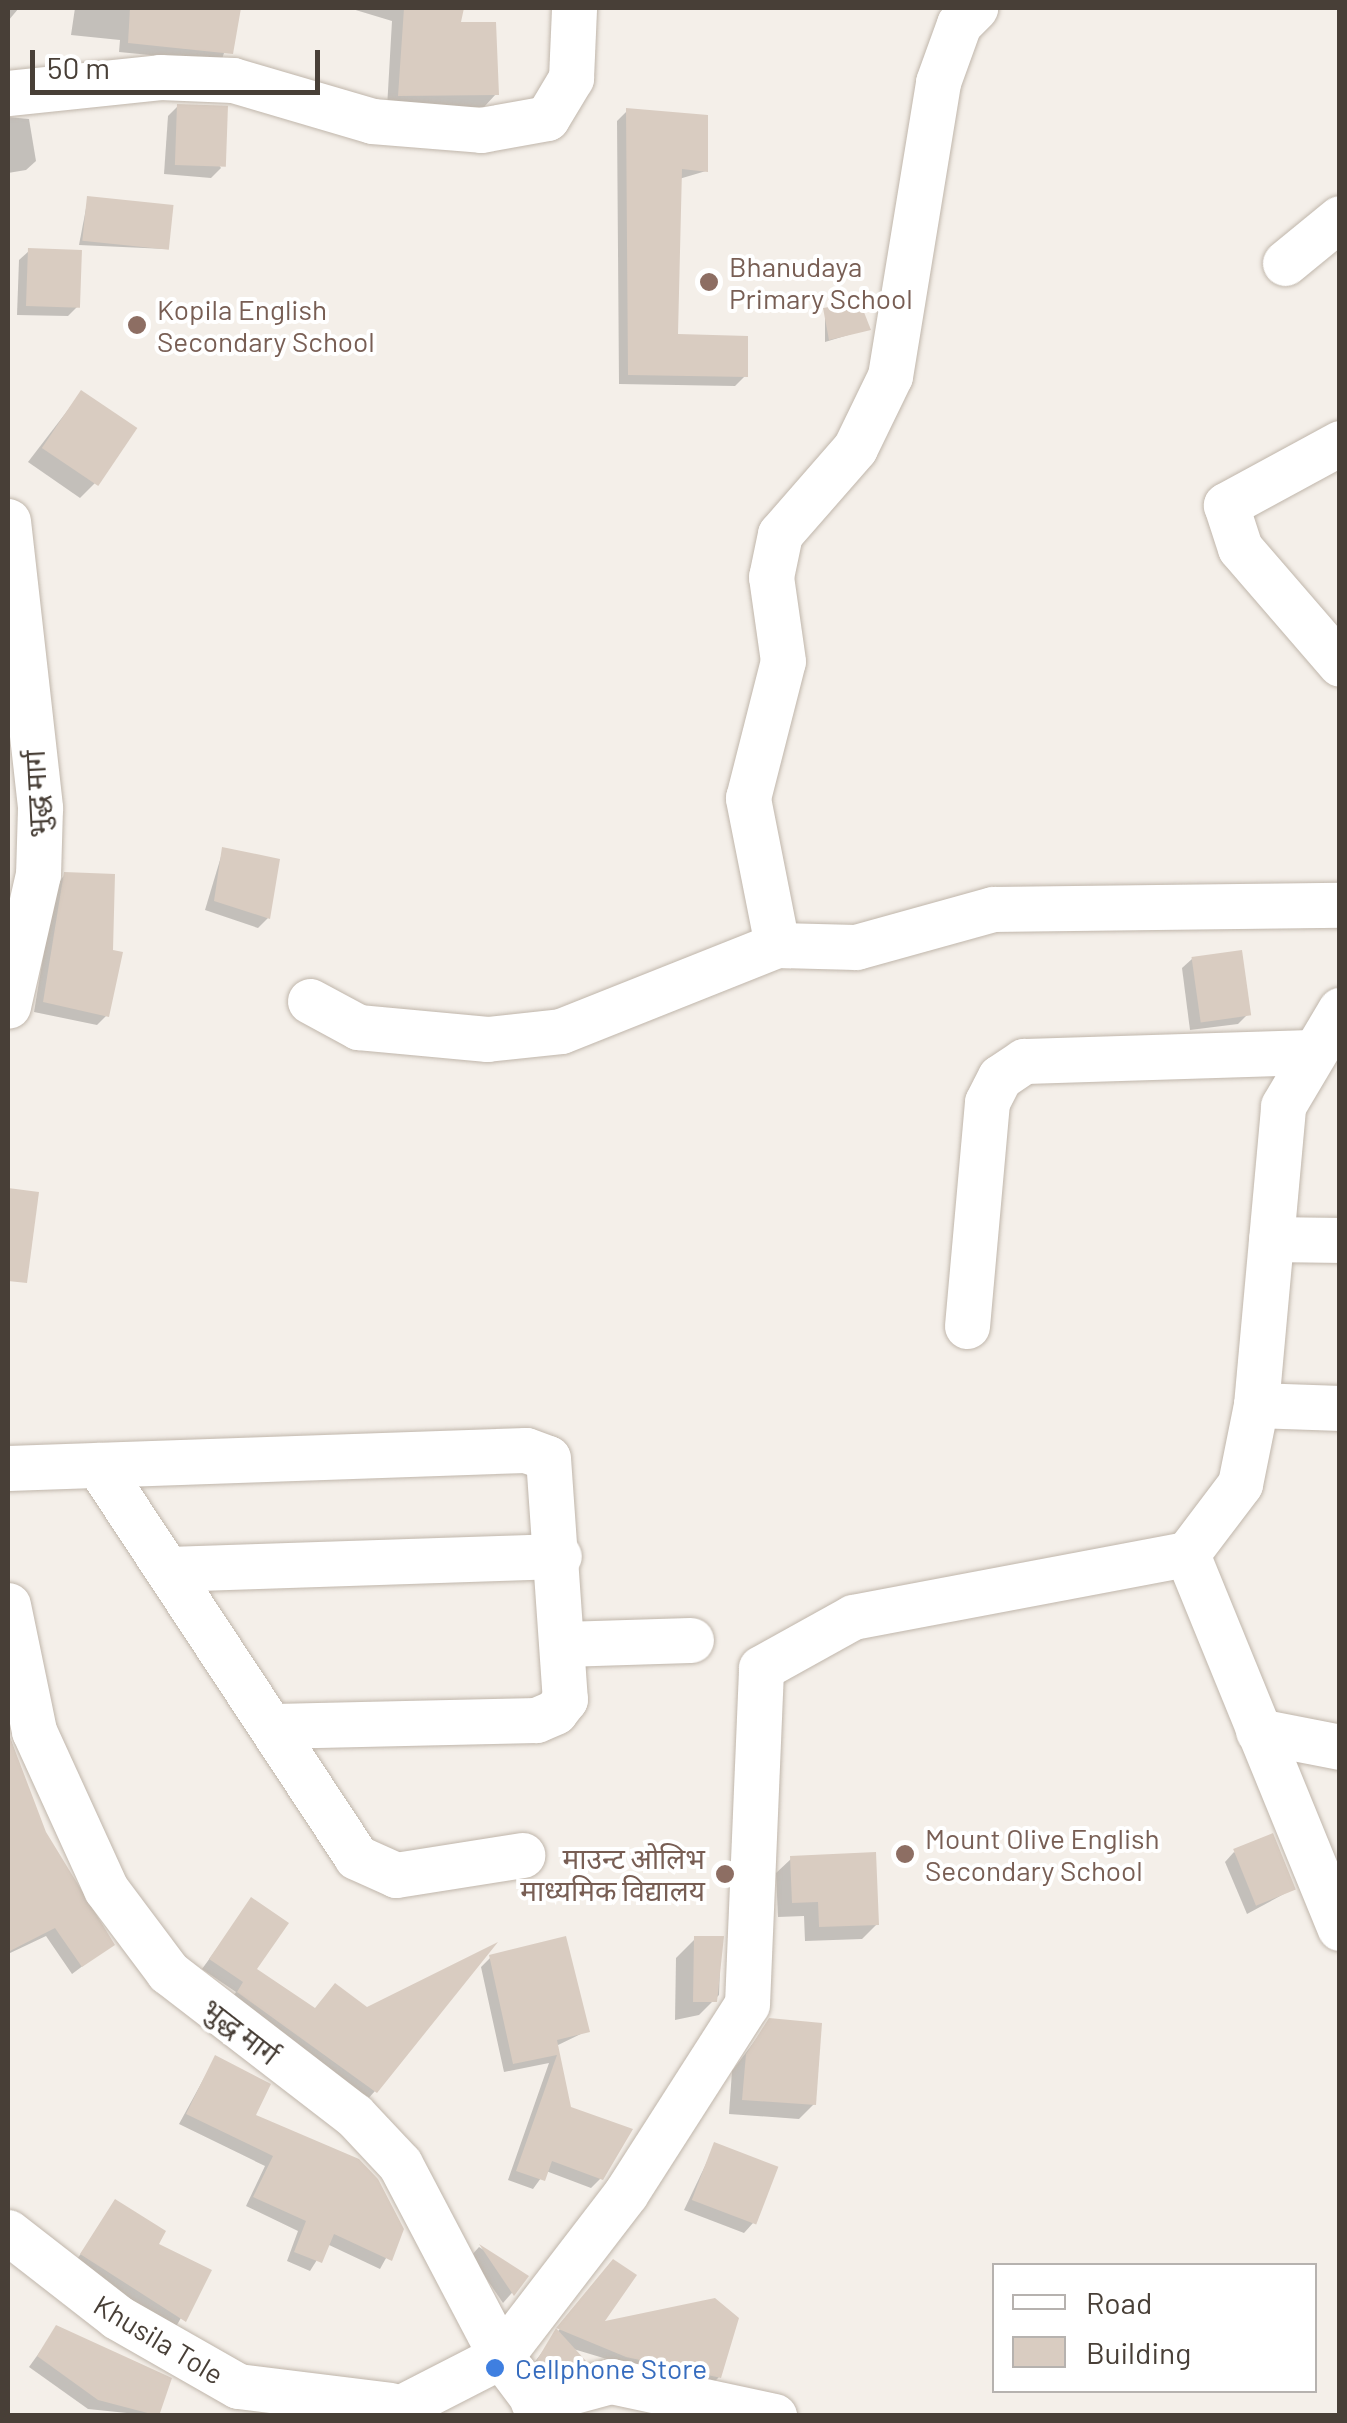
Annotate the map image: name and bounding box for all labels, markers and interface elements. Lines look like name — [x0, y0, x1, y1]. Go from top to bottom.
scale bar — [35, 30, 325, 92]
text: 50 m — [47, 49, 110, 85]
place label: Bhanudaya Primary School — [729, 249, 913, 315]
marker: Bhanudaya Primary School — [698, 271, 720, 293]
place label: Kopila English Secondary School — [157, 292, 375, 358]
marker: Kopila English Secondary School — [126, 314, 148, 336]
street label: भुद्ध मार्ग — [17, 749, 55, 839]
place label: Mount Olive English Secondary School — [925, 1821, 1160, 1887]
place label: माउन्ट ओलिभ माध्यमिक विद्यालय — [520, 1841, 705, 1907]
marker: Mount Olive English Secondary School — [894, 1843, 916, 1865]
marker: माउन्ट ओलिभ माध्यमिक विद्यालय — [714, 1863, 736, 1885]
street label: भुद्ध मार्ग — [196, 1991, 286, 2071]
legend — [992, 2263, 1317, 2393]
text: Road — [1086, 2284, 1152, 2320]
street label: Khusila Tole — [88, 2287, 230, 2391]
text: Building — [1086, 2334, 1191, 2370]
place label: Cellphone Store — [515, 2351, 707, 2385]
marker: Cellphone Store — [484, 2357, 506, 2379]

